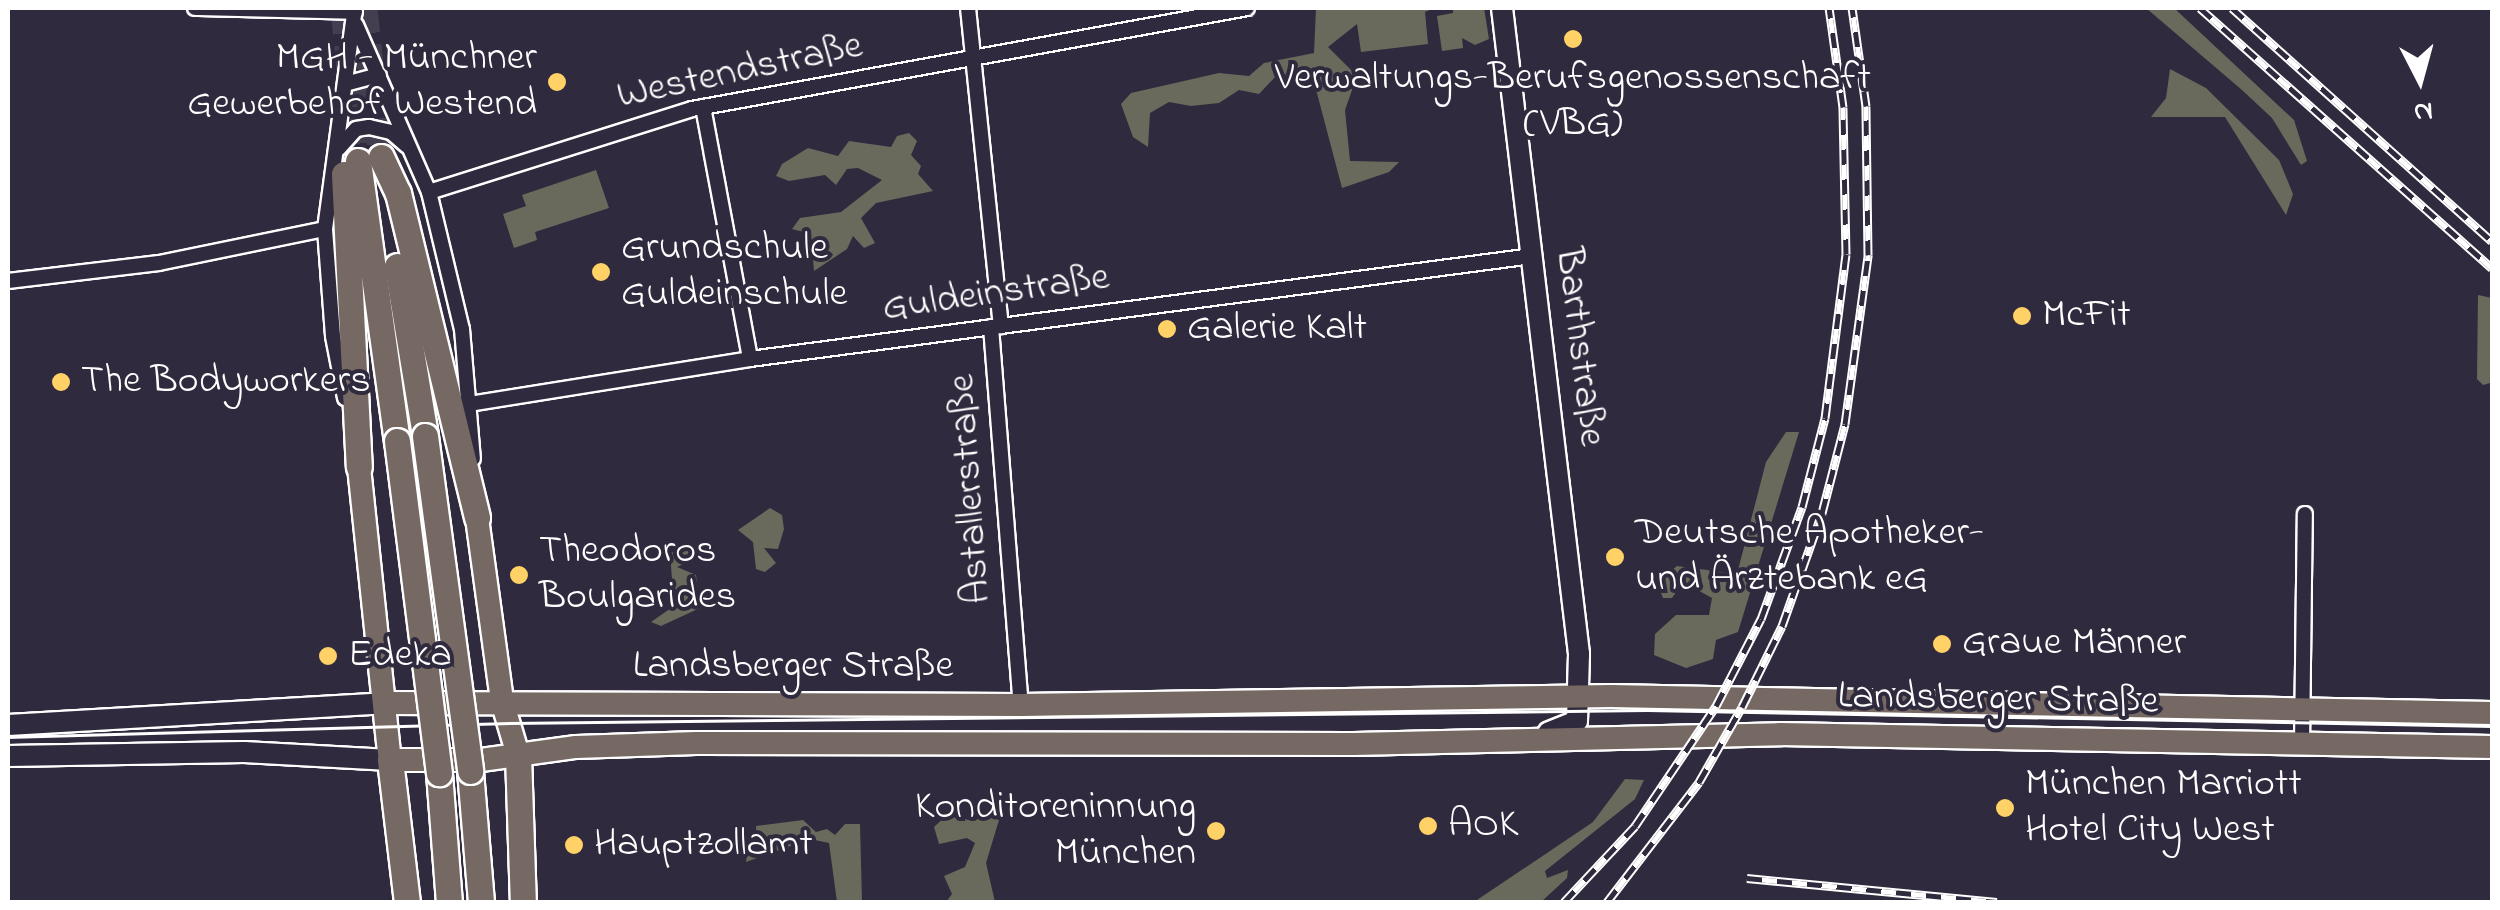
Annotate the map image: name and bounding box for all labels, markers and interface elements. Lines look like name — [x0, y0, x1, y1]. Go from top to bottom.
street label: Westendstraße — [613, 23, 867, 121]
marker: Verwaltungs-Berufsgenossenschaft (VBG) — [1562, 28, 1584, 50]
north arrow — [2370, 30, 2470, 130]
place label: MGH - Münchner Gewerbehof Westend — [187, 35, 537, 129]
place label: Verwaltungs-Berufsgenossenschaft (VBG) — [1275, 55, 1871, 149]
marker: MGH - Münchner Gewerbehof Westend — [546, 71, 568, 93]
text: N — [2412, 89, 2435, 132]
place label: Grundschule Guldeinschule — [621, 225, 847, 319]
street label: Barthstraße — [1543, 245, 1615, 449]
street label: Guldeinstraße — [880, 254, 1112, 334]
marker: Grundschule Guldeinschule — [590, 261, 612, 283]
place label: McFit — [2042, 292, 2131, 340]
place label: Galerie Kalt — [1187, 305, 1367, 353]
marker: McFit — [2011, 305, 2033, 327]
marker: Galerie Kalt — [1156, 318, 1178, 340]
place label: The Bodyworkers — [81, 358, 371, 406]
marker: The Bodyworkers — [50, 371, 72, 393]
street label: Astallerstraße — [939, 372, 1003, 606]
place label: Deutsche Apotheker- und Ärztebank eG — [1635, 510, 1984, 604]
place label: Theodoros Boulgarides — [539, 528, 736, 622]
marker: Deutsche Apotheker- und Ärztebank eG — [1604, 546, 1626, 568]
marker: Theodoros Boulgarides — [508, 564, 530, 586]
place label: Graue Männer — [1962, 620, 2186, 668]
place label: Edeka — [348, 632, 452, 680]
marker: Graue Männer — [1931, 633, 1953, 655]
street label: Landsberger Straße — [633, 643, 953, 691]
marker: Edeka — [317, 645, 339, 667]
street label: Landsberger Straße — [1837, 673, 2159, 727]
place label: München Marriott Hotel City West — [2025, 761, 2302, 855]
place label: Konditoreninnung München — [915, 784, 1196, 878]
marker: München Marriott Hotel City West — [1994, 797, 2016, 819]
place label: AOK — [1448, 802, 1518, 850]
marker: AOK — [1417, 815, 1439, 837]
marker: Konditoreninnung München — [1205, 820, 1227, 842]
place label: Hauptzollamt — [594, 821, 813, 869]
marker: Hauptzollamt — [563, 834, 585, 856]

